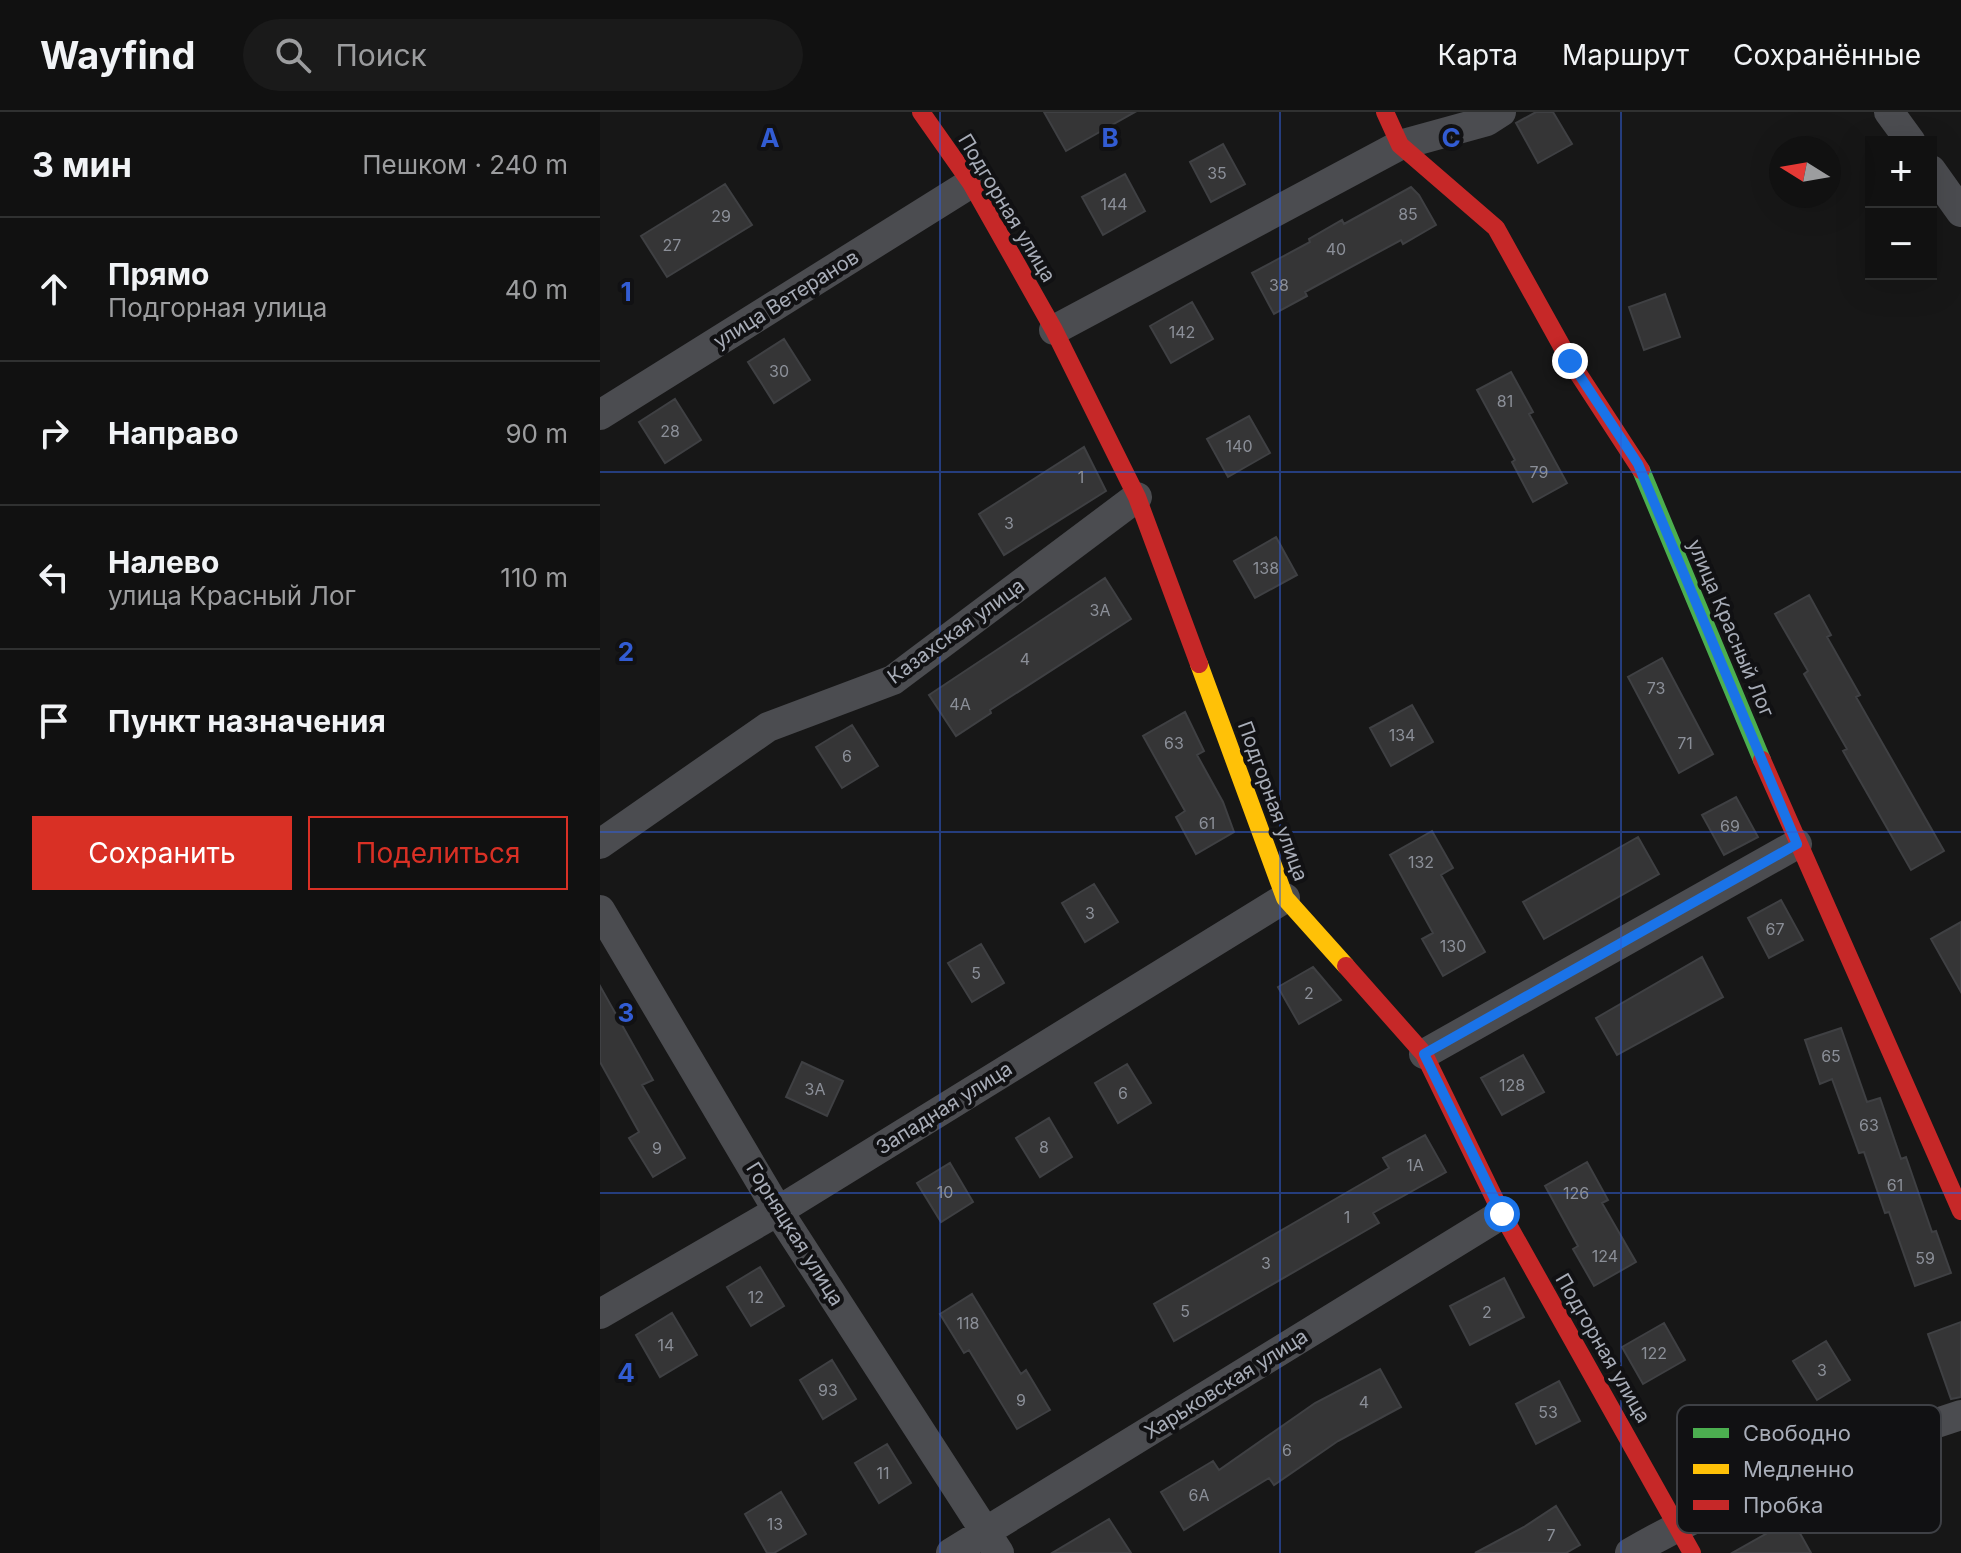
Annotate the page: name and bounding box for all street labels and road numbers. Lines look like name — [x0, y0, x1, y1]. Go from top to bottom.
street label: Подгорная улица — [953, 130, 1061, 286]
street label: улица Ветеранов — [709, 245, 863, 353]
street label: улица Красный Лог — [1683, 536, 1779, 721]
street label: Казахская улица — [883, 573, 1029, 689]
street label: Подгорная улица — [1233, 718, 1313, 884]
street label: Западная улица — [872, 1057, 1016, 1159]
street label: Горняцкая улица — [741, 1158, 849, 1310]
street label: Подгорная улица — [1550, 1269, 1656, 1427]
street label: Харьковская улица — [1140, 1324, 1312, 1444]

